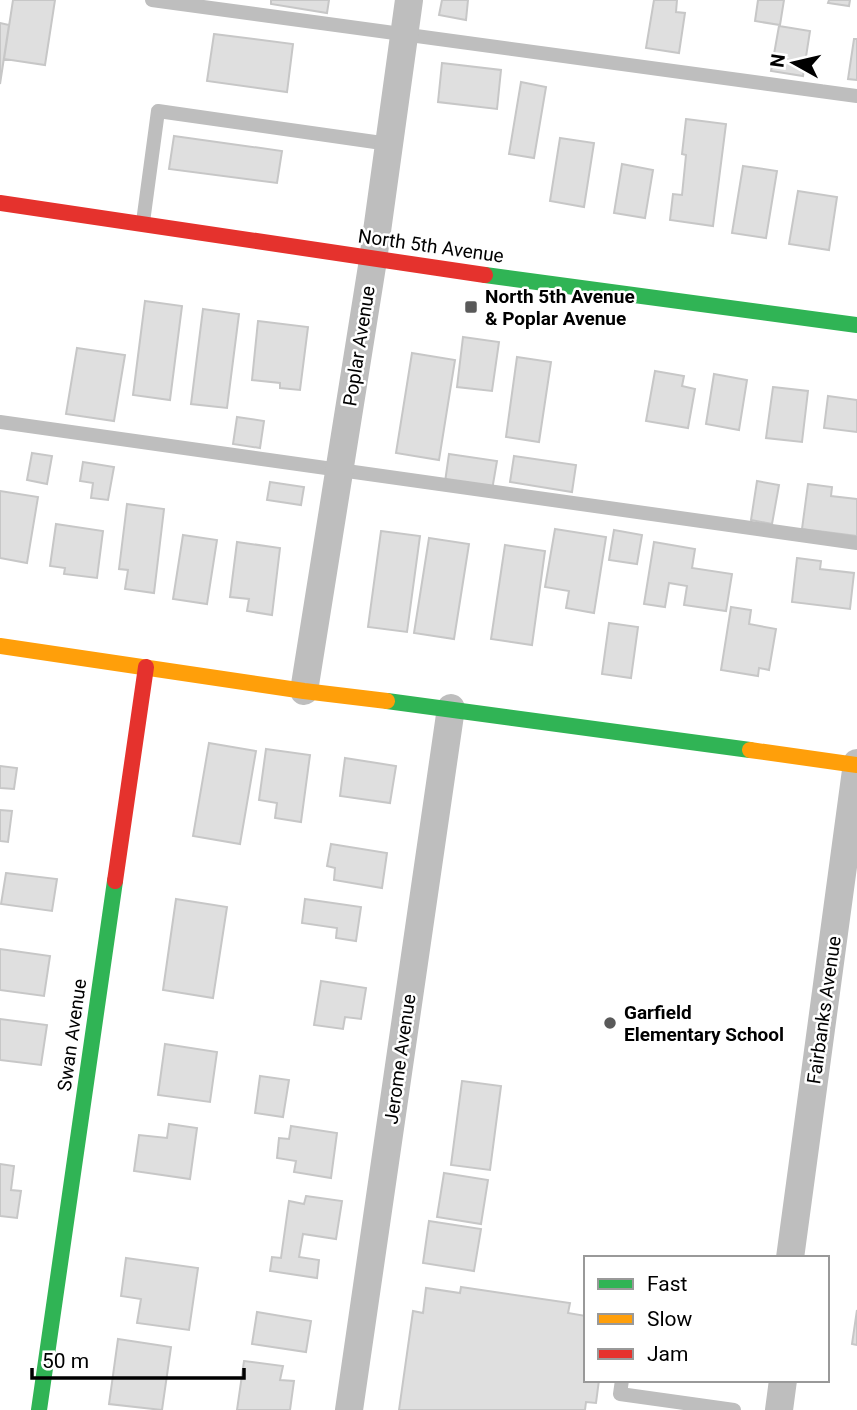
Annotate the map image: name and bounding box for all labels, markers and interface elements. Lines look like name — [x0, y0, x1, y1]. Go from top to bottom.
north arrow — [759, 28, 829, 98]
text: N — [765, 52, 790, 69]
street label: North 5th Avenue — [357, 224, 505, 268]
street label: Poplar Avenue — [338, 284, 380, 408]
place label: North 5th Avenue & Poplar Avenue — [485, 285, 635, 330]
marker: North 5th Avenue & Poplar Avenue — [463, 299, 479, 315]
street label: Fairbanks Avenue — [802, 934, 846, 1086]
street label: Swan Avenue — [53, 977, 91, 1093]
street label: Jerome Avenue — [379, 992, 421, 1126]
place label: Garfield Elementary School — [624, 1001, 784, 1046]
marker: Garfield Elementary School — [602, 1015, 618, 1031]
legend — [584, 1256, 829, 1382]
text: Fast — [647, 1272, 688, 1296]
text: Slow — [647, 1307, 693, 1331]
scale bar — [32, 1336, 243, 1380]
text: Jam — [647, 1342, 688, 1366]
text: 50 m — [42, 1349, 89, 1373]

